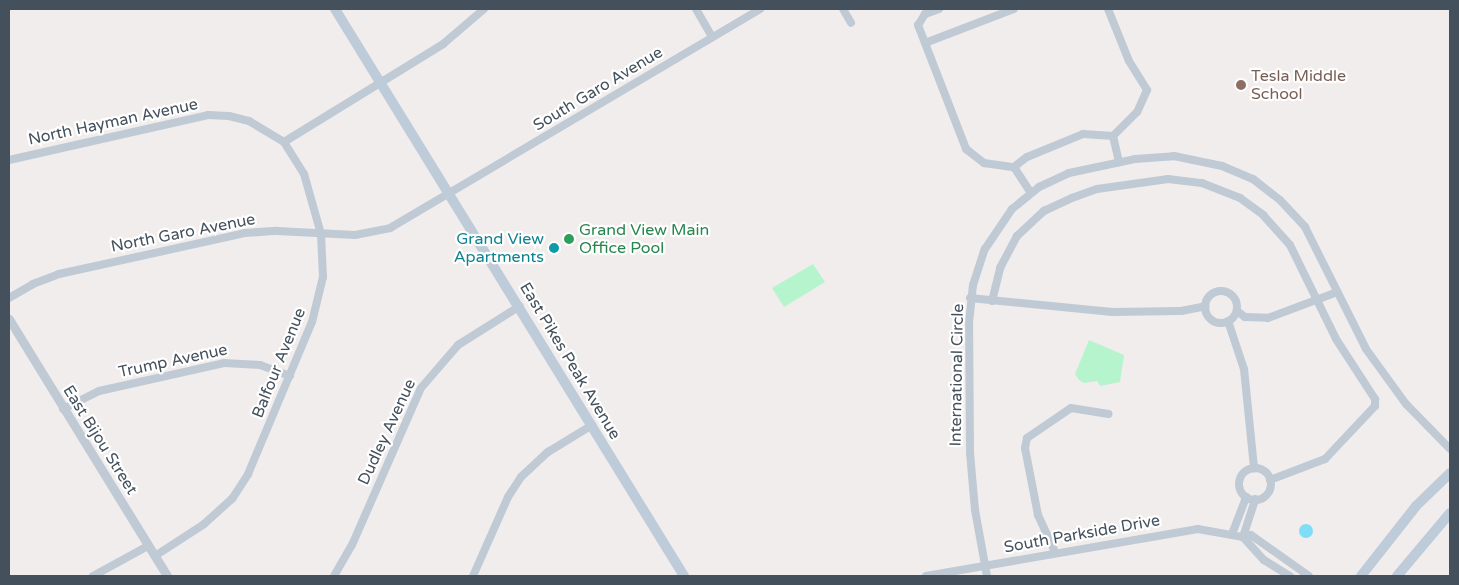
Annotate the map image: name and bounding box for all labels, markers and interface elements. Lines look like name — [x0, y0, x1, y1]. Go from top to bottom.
street label: South Garo Avenue — [530, 43, 666, 135]
place label: Tesla Middle School — [1251, 66, 1346, 104]
marker: Tesla Middle School — [1235, 79, 1247, 91]
street label: North Hayman Avenue — [26, 95, 200, 149]
street label: North Garo Avenue — [109, 210, 257, 256]
place label: Grand View Main Office Pool — [579, 220, 709, 258]
place label: Grand View Apartments — [454, 229, 544, 267]
marker: Grand View Main Office Pool — [563, 233, 575, 245]
marker: Grand View Apartments — [548, 242, 560, 254]
street label: East Pikes Peak Avenue — [515, 279, 625, 443]
street label: International Circle — [946, 303, 968, 447]
street label: Balfour Avenue — [248, 305, 310, 421]
street label: Trump Avenue — [117, 340, 229, 382]
street label: Dudley Avenue — [354, 376, 420, 488]
street label: East Bijou Street — [59, 382, 141, 498]
street label: South Parkside Drive — [1003, 511, 1161, 557]

